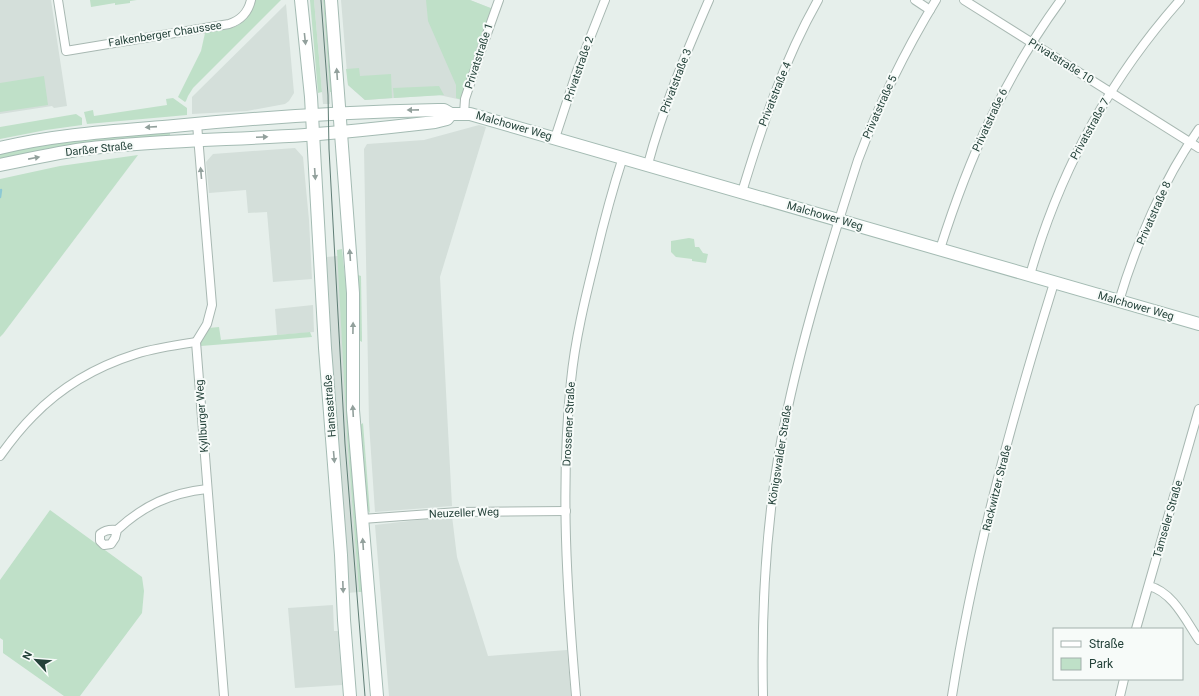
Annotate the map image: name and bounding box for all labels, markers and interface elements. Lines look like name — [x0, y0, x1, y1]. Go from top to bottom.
street label: Falkenberger Chaussee — [108, 19, 223, 49]
street label: Privatstraße 1 — [462, 22, 496, 90]
one-way arrow — [302, 33, 309, 45]
street label: Privatstraße 2 — [562, 35, 596, 103]
street label: Privatstraße 10 — [1026, 36, 1096, 86]
street label: Privatstraße 3 — [658, 47, 694, 115]
street label: Privatstraße 4 — [756, 60, 794, 128]
one-way arrow — [333, 68, 340, 80]
street label: Privatstraße 5 — [860, 73, 900, 141]
street label: Privatstraße 6 — [970, 86, 1010, 154]
street label: Privatstraße 7 — [1068, 96, 1112, 162]
one-way arrow — [406, 107, 419, 113]
street label: Malchower Weg — [474, 109, 554, 143]
one-way arrow — [145, 124, 157, 131]
one-way arrow — [256, 134, 268, 141]
street label: Darßer Straße — [65, 139, 134, 159]
one-way arrow — [28, 154, 40, 160]
one-way arrow — [198, 167, 205, 179]
one-way arrow — [311, 168, 318, 180]
street label: Privatstraße 8 — [1134, 179, 1174, 247]
street label: Malchower Weg — [785, 199, 865, 233]
one-way arrow — [347, 249, 354, 261]
street label: Malchower Weg — [1096, 289, 1176, 323]
one-way arrow — [350, 321, 356, 334]
street label: Hansastraße — [321, 374, 339, 438]
street label: Kyllburger Weg — [193, 379, 211, 453]
street label: Drossener Straße — [560, 381, 578, 467]
street label: Königswalder Straße — [766, 404, 794, 506]
one-way arrow — [350, 405, 357, 417]
street label: Rackwitzer Straße — [980, 443, 1014, 532]
one-way arrow — [330, 451, 337, 463]
street label: Tamseler Straße — [1151, 479, 1185, 559]
street label: Neuzeller Weg — [429, 505, 499, 521]
one-way arrow — [360, 538, 367, 550]
one-way arrow — [340, 581, 346, 594]
legend — [1053, 628, 1183, 680]
text: Straße — [1089, 637, 1124, 651]
north arrow — [16, 640, 56, 680]
text: N — [20, 649, 35, 662]
text: Park — [1089, 657, 1114, 671]

